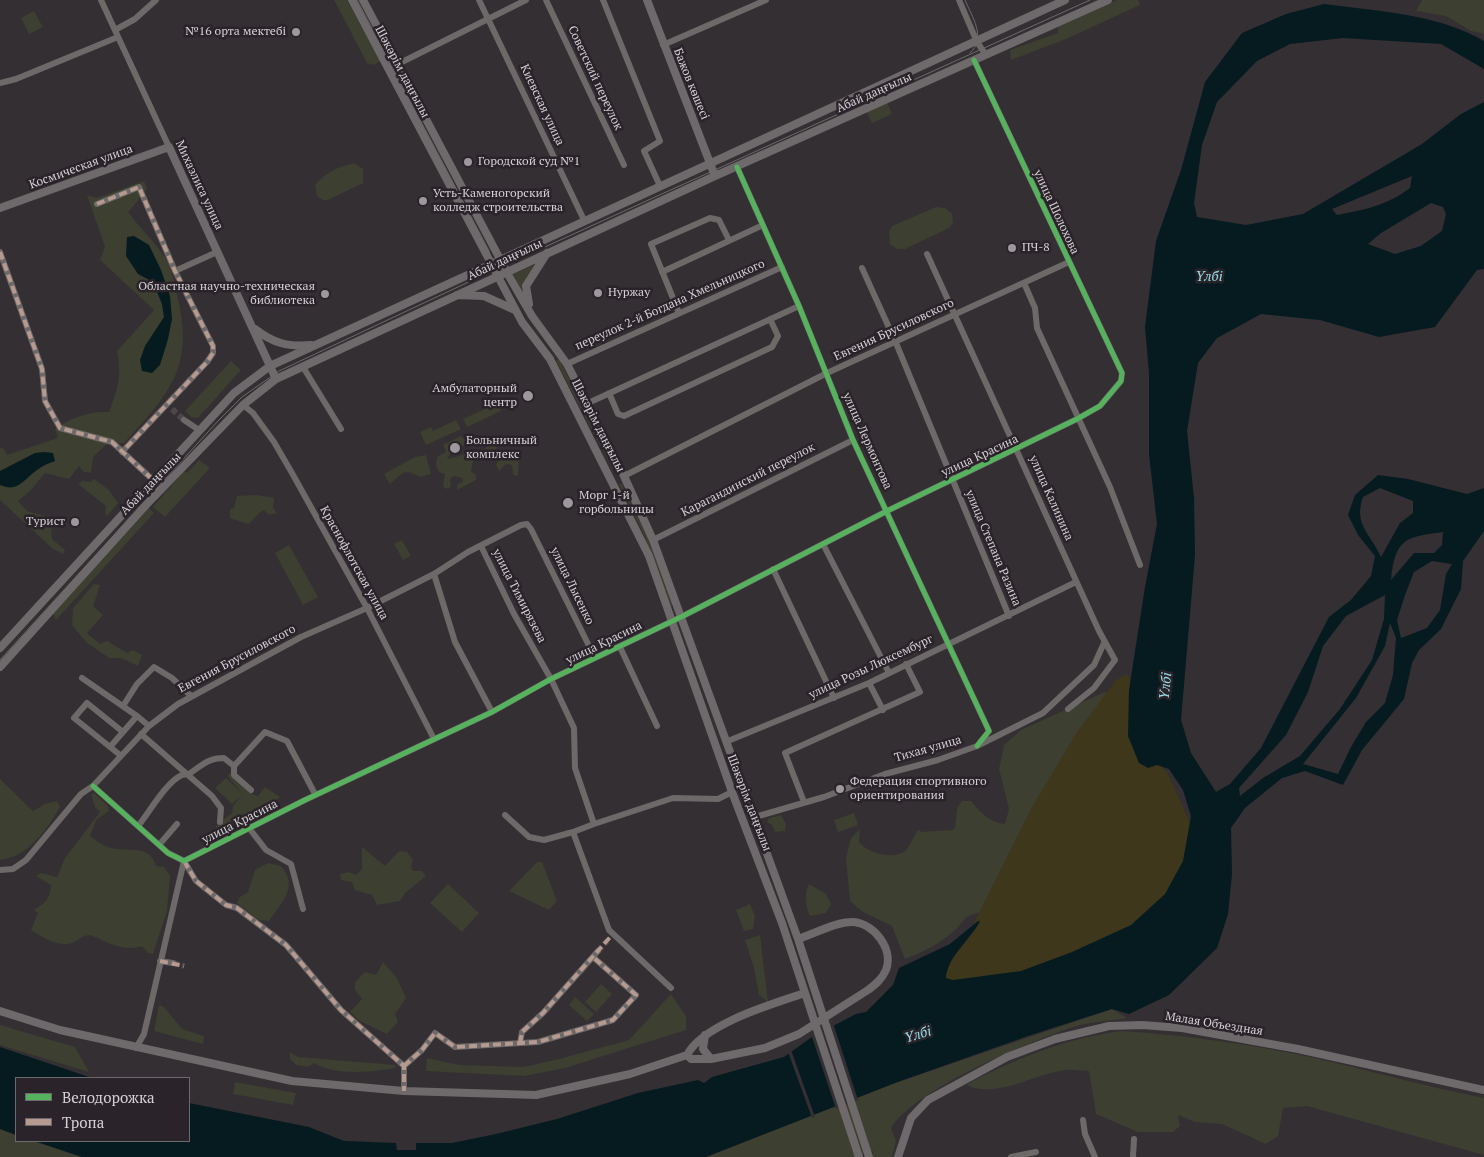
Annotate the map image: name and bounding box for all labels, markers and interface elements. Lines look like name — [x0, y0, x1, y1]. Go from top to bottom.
street label: Шәкәрім даңғылы — [372, 24, 432, 120]
street label: Советский переулок — [564, 24, 626, 132]
place label: №16 орта мектебі — [185, 25, 286, 39]
marker: №16 орта мектебі — [290, 26, 302, 38]
street label: Бажов көшесі — [670, 46, 712, 122]
street label: Киевская улица — [517, 62, 567, 148]
street label: Абай даңғылы — [834, 70, 914, 116]
street label: Михаэлиса улица — [172, 138, 226, 232]
street label: Космическая улица — [27, 142, 135, 192]
place label: Городской суд №1 — [478, 155, 580, 169]
marker: Городской суд №1 — [462, 156, 474, 168]
street label: улица Шолохова — [1030, 167, 1082, 257]
place label: Усть-Каменогорский колледж строительства — [433, 187, 563, 215]
marker: Усть-Каменогорский колледж строительства — [417, 195, 429, 207]
street label: Абай даңғылы — [465, 236, 545, 284]
place label: ПЧ-8 — [1022, 241, 1050, 255]
marker: ПЧ-8 — [1006, 242, 1018, 254]
street label: переулок 2-й Богдана Хмельницкого — [573, 257, 767, 353]
water label: Үлбі — [1195, 269, 1223, 285]
place label: Областная научно-техническая библиотека — [138, 280, 315, 308]
place label: Нуржау — [608, 286, 650, 300]
marker: Нуржау — [592, 287, 604, 299]
marker: Областная научно-техническая библиотека — [319, 288, 331, 300]
street label: Евгения Брусиловского — [832, 296, 956, 364]
street label: Шәкәрім даңғылы — [568, 377, 628, 475]
place label: Амбулаторный центр — [432, 382, 517, 410]
marker: Амбулаторный центр — [521, 389, 535, 403]
street label: улица Лермонтова — [839, 390, 895, 492]
street label: улица Красина — [939, 432, 1021, 480]
place label: Больничный комплекс — [466, 434, 537, 462]
street label: Карагандинский переулок — [679, 440, 817, 520]
marker: Больничный комплекс — [448, 441, 462, 455]
street label: Абай даңғылы — [118, 450, 184, 518]
street label: улица Калинина — [1026, 453, 1076, 543]
street label: улица Степана Разина — [962, 488, 1024, 608]
place label: Морг 1-й горбольницы — [579, 489, 654, 517]
marker: Морг 1-й горбольницы — [561, 496, 575, 510]
street label: Краснофлотская улица — [317, 504, 391, 622]
place label: Турист — [26, 515, 65, 529]
marker: Турист — [69, 516, 81, 528]
street label: улица Лысенко — [547, 545, 597, 627]
street label: улица Тимирязева — [489, 547, 549, 645]
street label: улица Красина — [564, 618, 644, 668]
street label: Евгения Брусиловского — [176, 622, 298, 696]
street label: улица Розы Люксембург — [807, 632, 935, 702]
water label: Үлбі — [1156, 672, 1176, 700]
street label: Тихая улица — [893, 733, 963, 765]
street label: Шәкәрім даңғылы — [724, 753, 774, 853]
place label: Федерация спортивного ориентирования — [850, 775, 987, 803]
marker: Федерация спортивного ориентирования — [834, 783, 846, 795]
street label: улица Красина — [200, 797, 280, 847]
street label: Малая Объездная — [1164, 1009, 1264, 1039]
water label: Үлбі — [903, 1023, 933, 1047]
legend — [15, 1077, 190, 1142]
text: Велодорожка — [62, 1087, 155, 1107]
text: Тропа — [62, 1112, 104, 1132]

